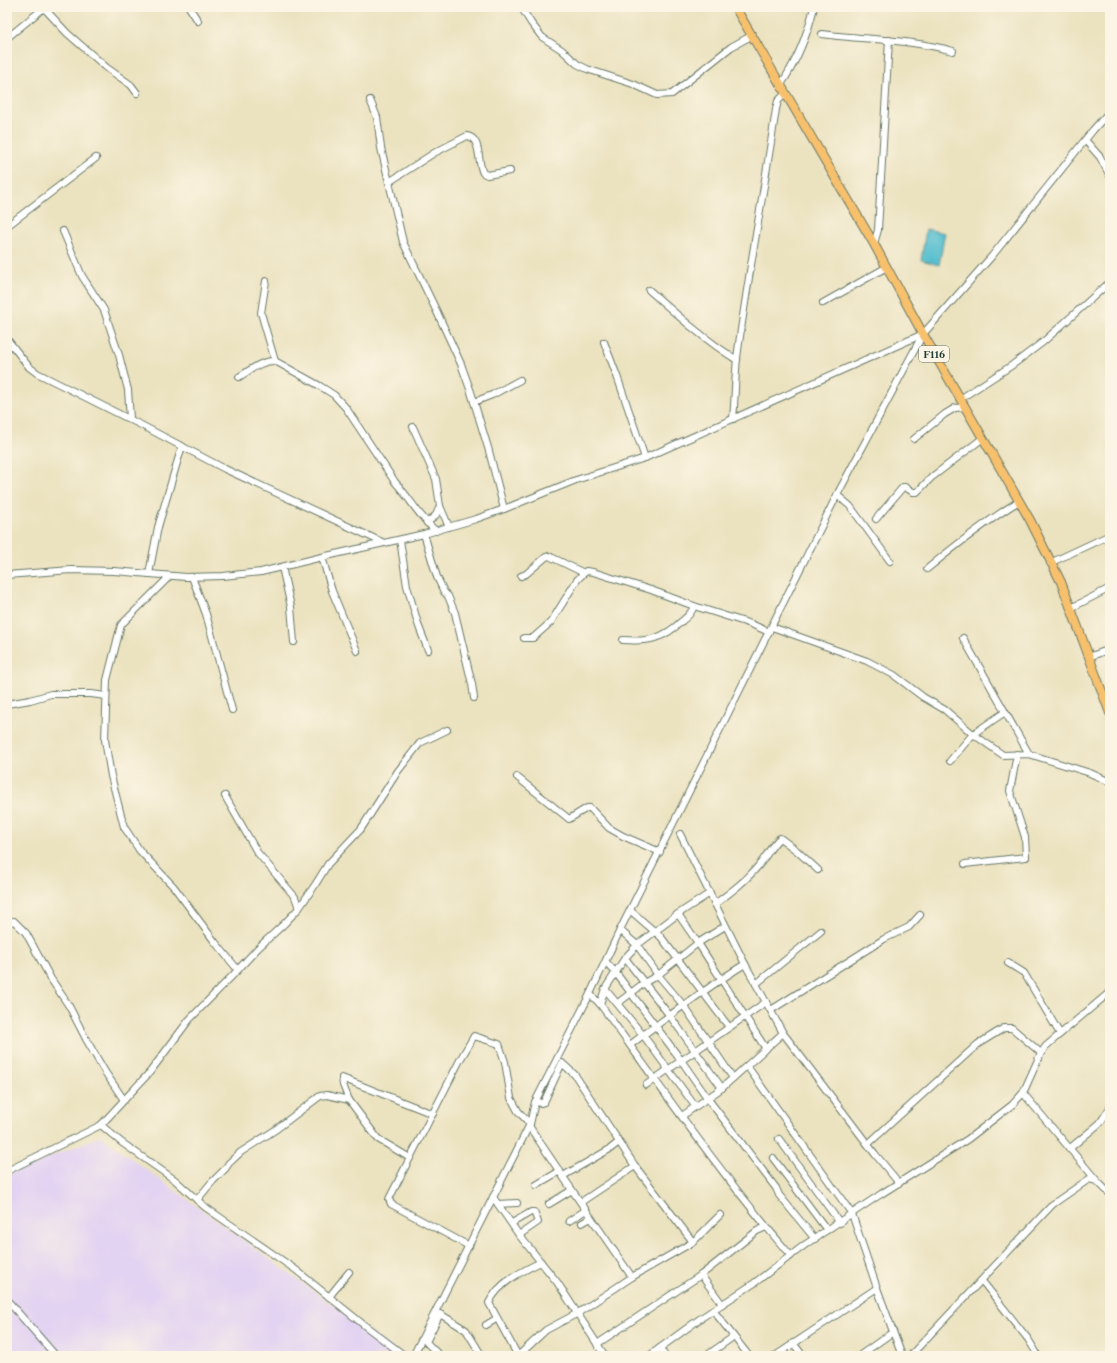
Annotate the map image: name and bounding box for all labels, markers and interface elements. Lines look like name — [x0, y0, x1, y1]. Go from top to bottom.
road number: F116 — [919, 346, 949, 362]

